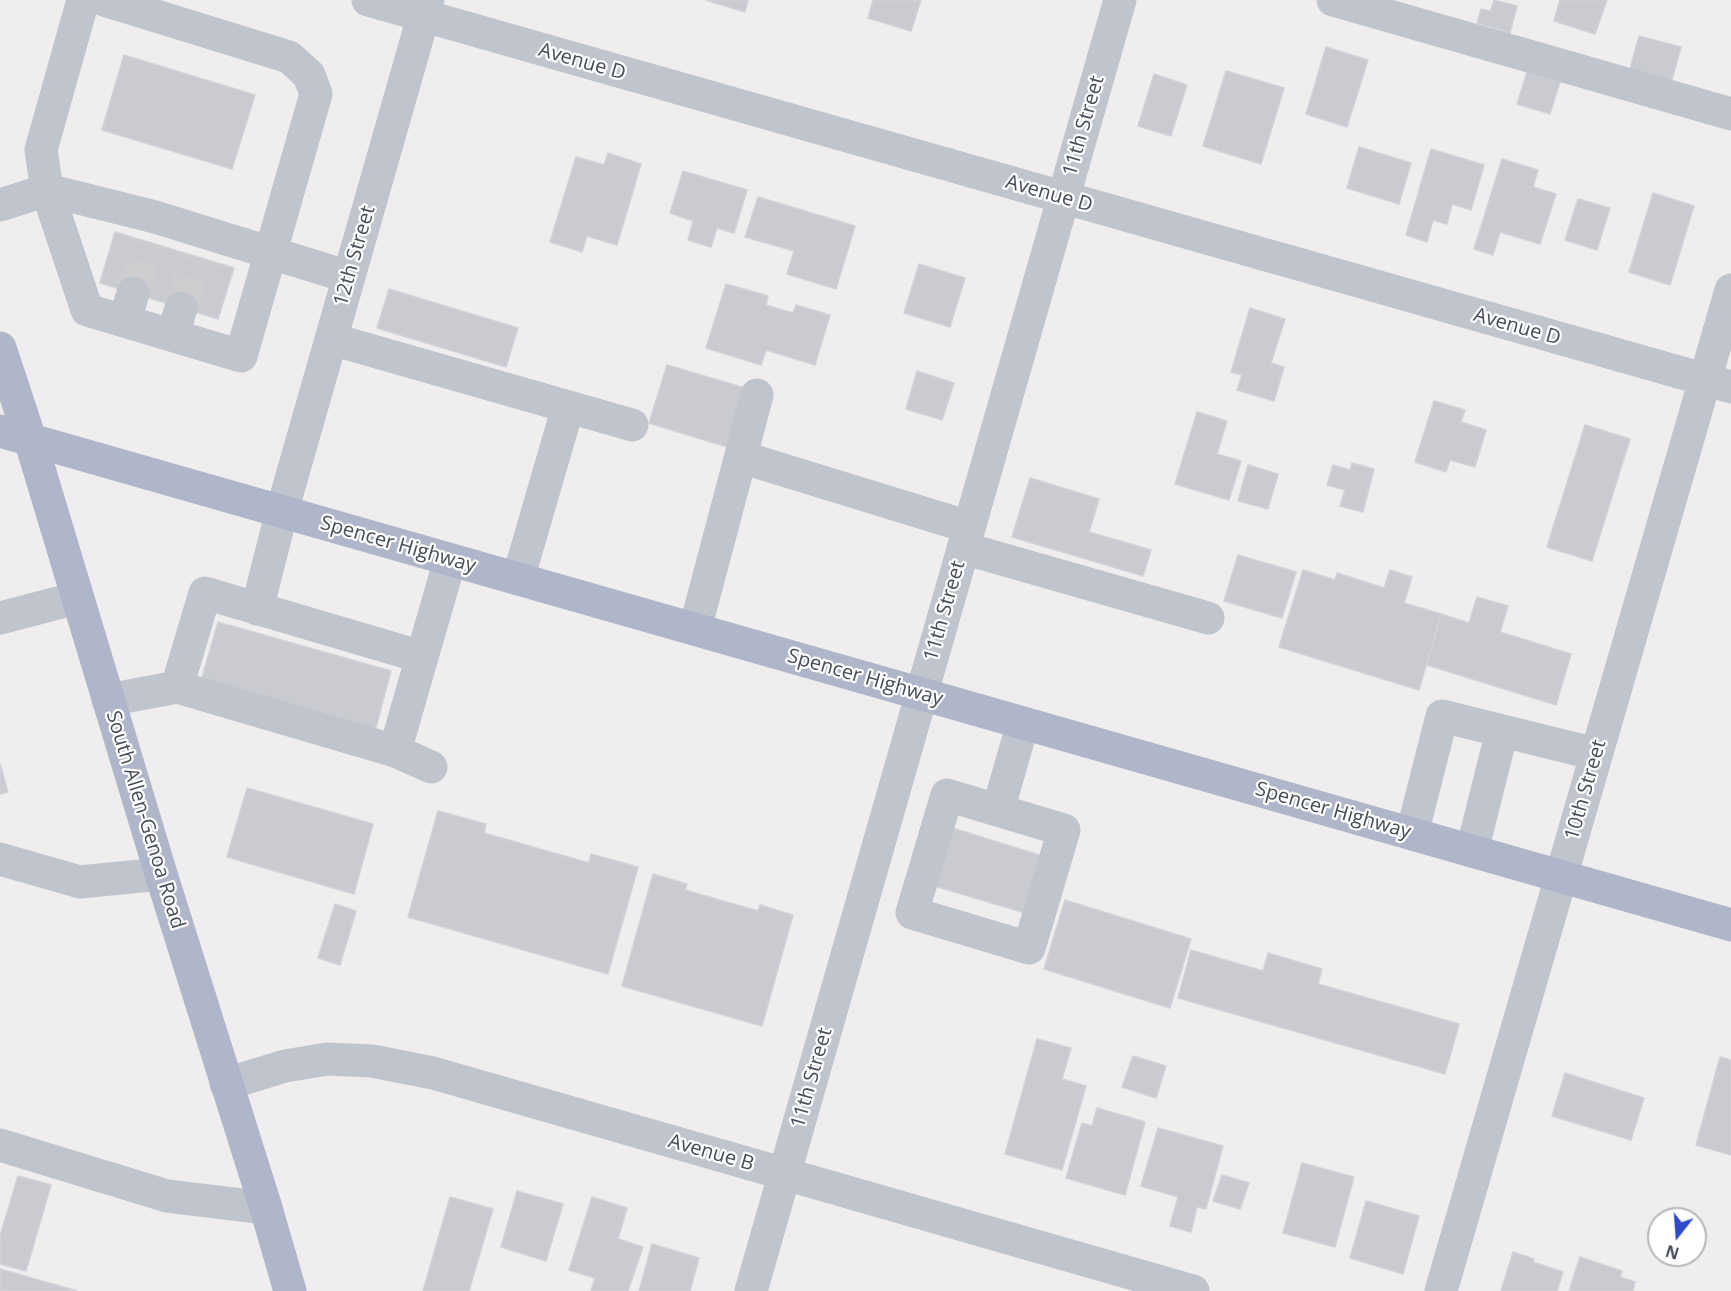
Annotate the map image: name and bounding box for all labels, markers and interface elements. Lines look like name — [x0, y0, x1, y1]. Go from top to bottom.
street label: Avenue D — [536, 38, 628, 86]
street label: 11th Street — [1058, 73, 1110, 179]
street label: Avenue D — [1003, 170, 1095, 218]
street label: 12th Street — [329, 203, 381, 309]
street label: Avenue D — [1471, 303, 1563, 351]
street label: Spencer Highway — [318, 511, 478, 579]
street label: 11th Street — [919, 558, 971, 664]
street label: Spencer Highway — [785, 644, 945, 712]
street label: South Allen-Genoa Road — [100, 708, 190, 932]
street label: 10th Street — [1560, 737, 1612, 843]
street label: Spencer Highway — [1253, 777, 1413, 845]
street label: 11th Street — [786, 1025, 838, 1131]
street label: Avenue B — [666, 1129, 756, 1177]
north arrow — [1647, 1207, 1707, 1267]
text: N — [1663, 1240, 1682, 1265]

